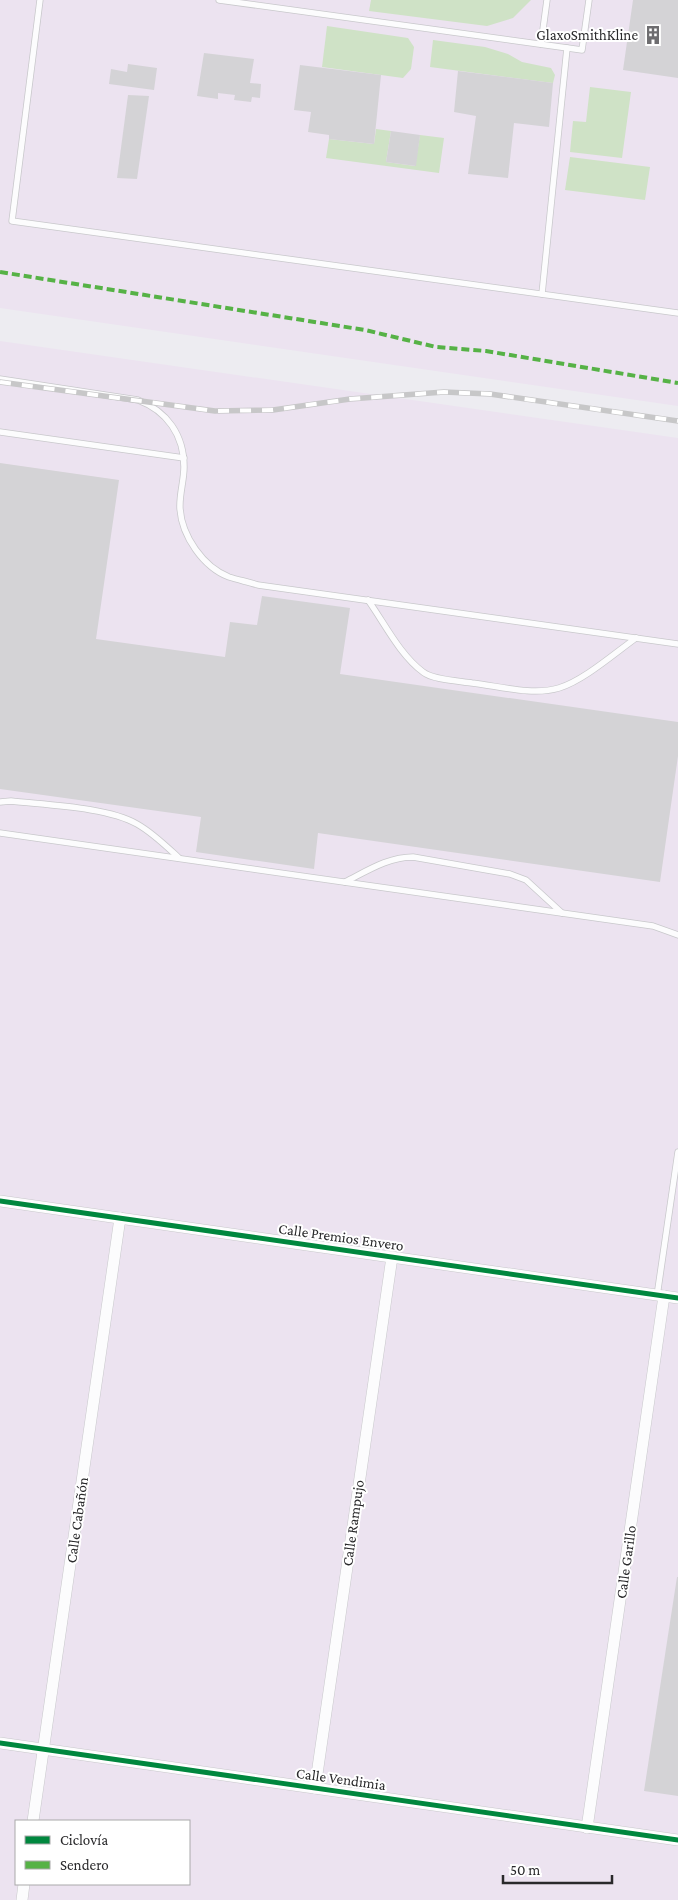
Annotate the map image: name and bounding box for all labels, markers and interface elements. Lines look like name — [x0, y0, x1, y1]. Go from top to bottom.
building icon: GlaxoSmithKline — [642, 24, 664, 46]
place label: GlaxoSmithKline — [536, 27, 638, 43]
street label: Calle Premios Envero — [277, 1220, 405, 1254]
street label: Calle Cabañón — [63, 1476, 91, 1564]
street label: Calle Rampujo — [339, 1479, 368, 1567]
street label: Calle Garillo — [613, 1524, 639, 1600]
street label: Calle Vendimia — [295, 1765, 387, 1793]
legend — [15, 1820, 190, 1885]
text: Ciclovía — [60, 1832, 108, 1848]
scale bar — [503, 1852, 612, 1884]
text: Sendero — [60, 1857, 109, 1873]
text: 50 m — [510, 1862, 540, 1878]

